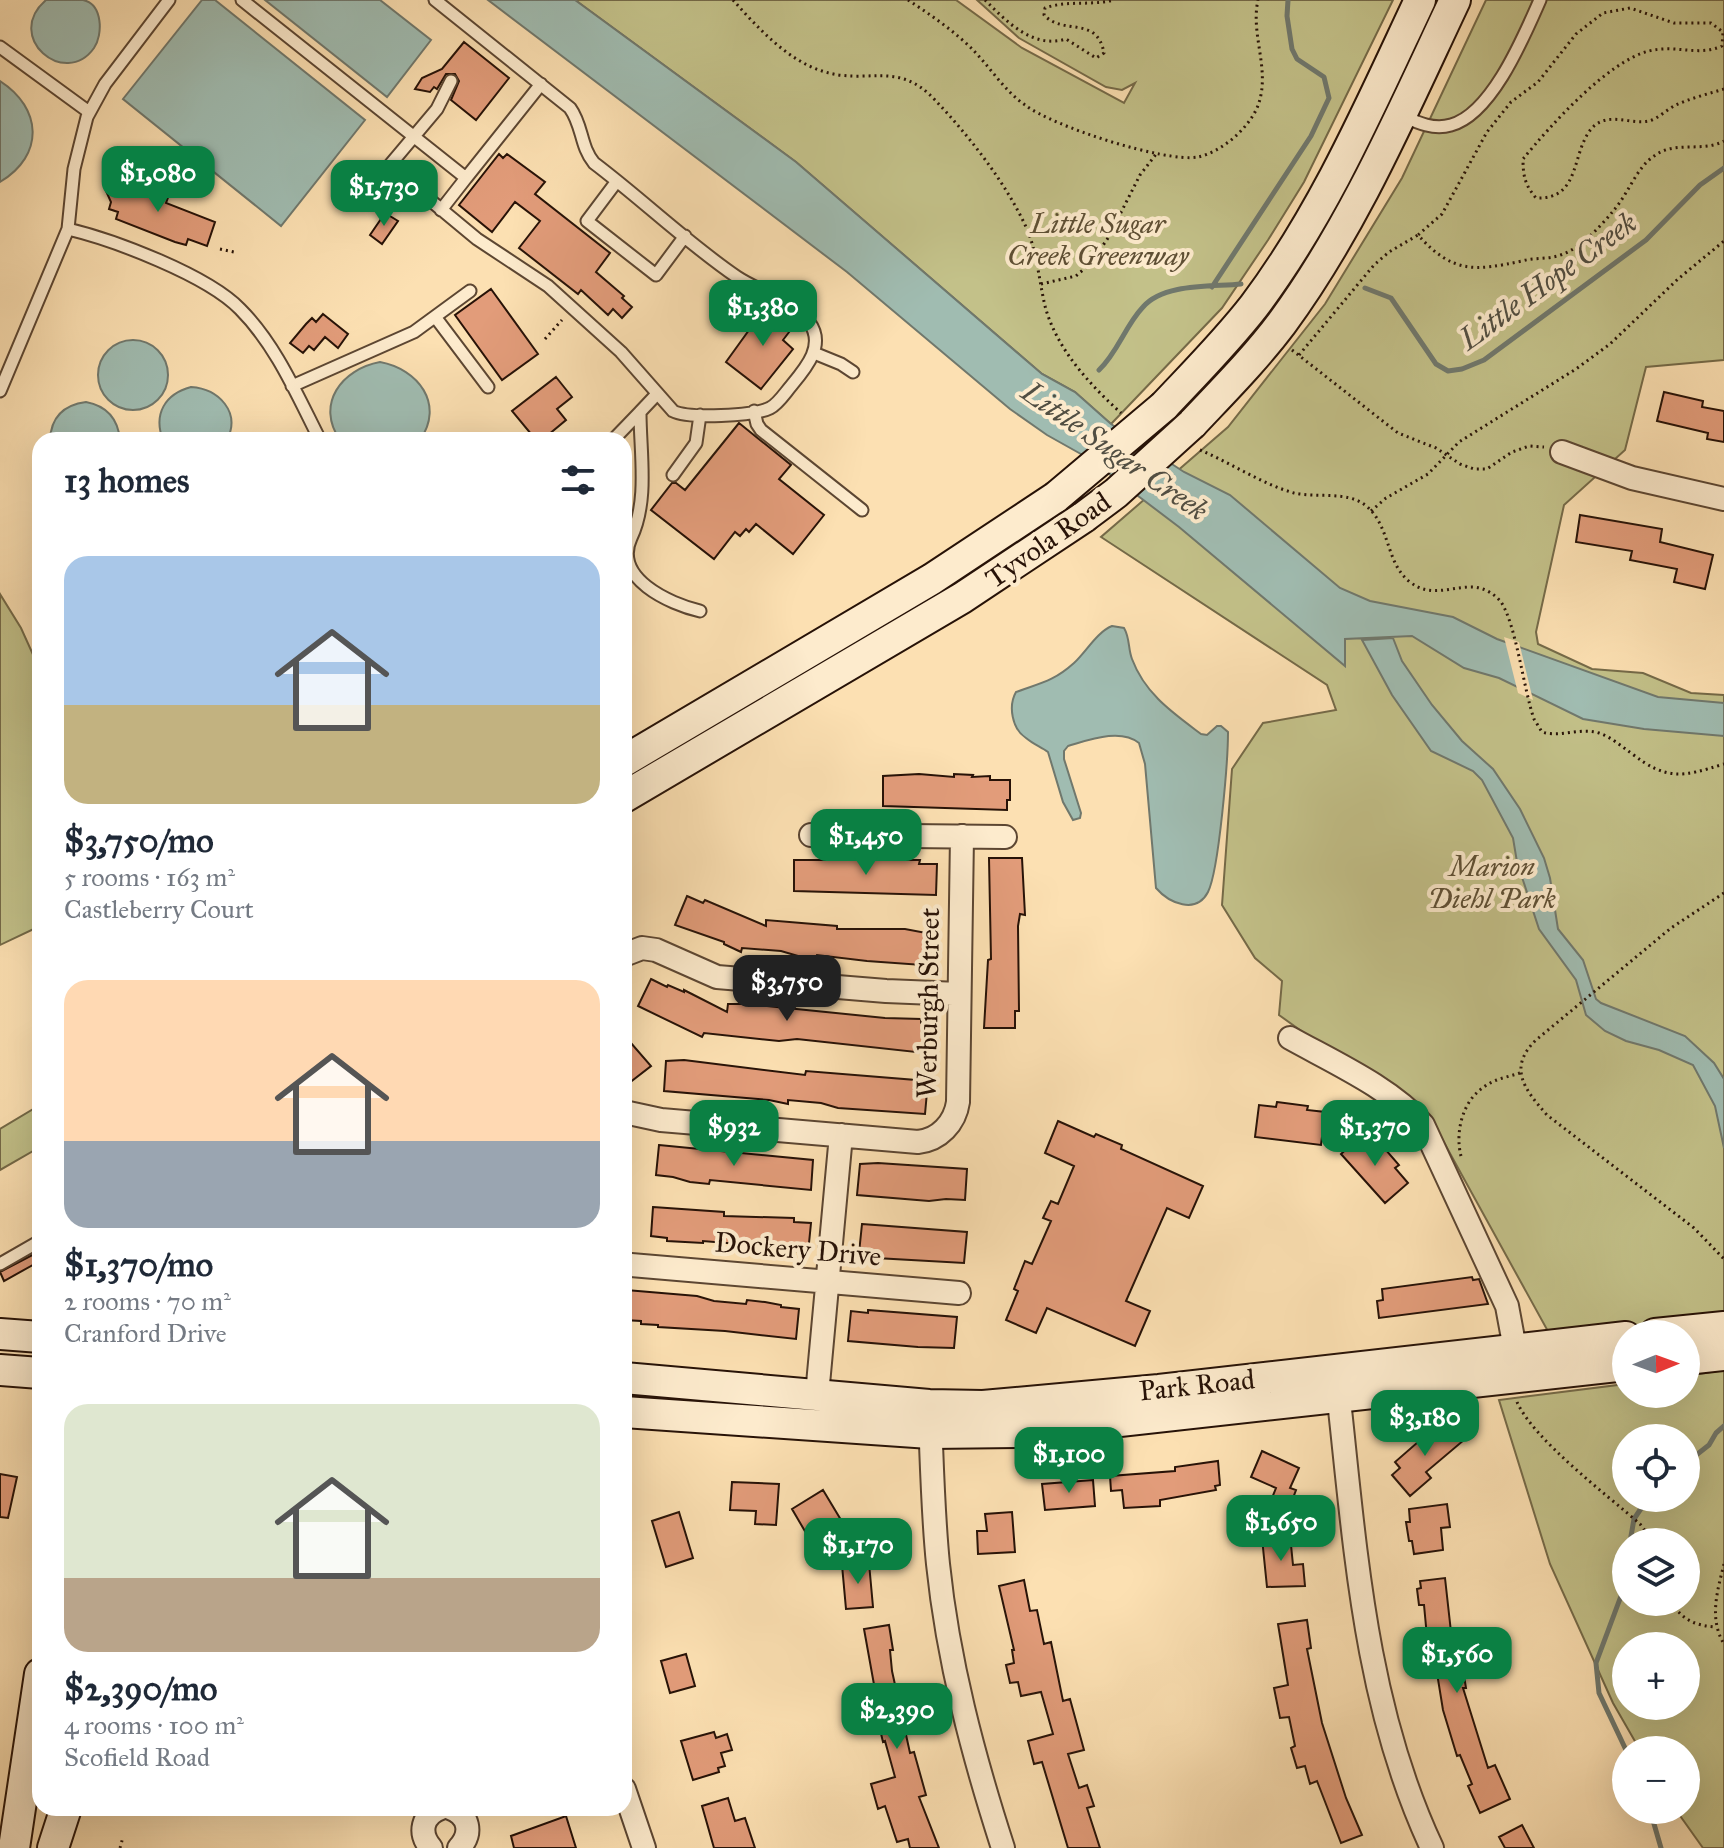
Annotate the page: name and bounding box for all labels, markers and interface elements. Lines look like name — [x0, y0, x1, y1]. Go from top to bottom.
pin: $1,080 — [93, 146, 223, 214]
text: $1,080 — [120, 156, 196, 188]
pin: $1,730 — [319, 160, 449, 228]
text: $1,730 — [349, 170, 419, 202]
water label: Little Hope Creek — [1451, 204, 1644, 359]
park label: Little Sugar Creek Greenway — [1007, 206, 1190, 273]
pin: $1,380 — [698, 280, 828, 348]
text: $1,380 — [727, 290, 799, 322]
water label: Little Sugar Creek — [1013, 372, 1215, 529]
icon: filters — [556, 458, 600, 502]
text: 13 homes — [64, 460, 189, 501]
street label: Tyvola Road — [979, 484, 1117, 596]
icon: home — [260, 608, 404, 752]
pin: $1,450 — [801, 809, 931, 877]
text: $1,450 — [829, 819, 903, 851]
text: $3,750/mo — [64, 820, 214, 861]
park label: Marion Diehl Park — [1428, 849, 1557, 916]
text: 5 rooms · 163 m² — [64, 861, 235, 893]
text: Castleberry Court — [64, 893, 254, 925]
street label: Werburgh Street — [909, 907, 947, 1099]
pin: $3,750 — [722, 955, 852, 1023]
text: $3,750 — [751, 965, 823, 997]
icon: home — [260, 1032, 404, 1176]
pin: $932 — [687, 1100, 781, 1168]
pin: $1,370 — [1310, 1100, 1440, 1168]
text: $932 — [708, 1110, 760, 1142]
text: $1,370 — [1339, 1110, 1411, 1142]
street label: Dockery Drive — [713, 1224, 883, 1274]
text: $1,370/mo — [64, 1244, 213, 1285]
text: 2 rooms · 70 m² — [64, 1285, 231, 1317]
text: Cranford Drive — [64, 1317, 227, 1349]
north arrow — [1612, 1320, 1700, 1408]
map controls — [1612, 1320, 1700, 1824]
street label: Park Road — [1137, 1362, 1257, 1408]
pin: $3,180 — [1360, 1390, 1490, 1458]
text: $3,180 — [1389, 1400, 1461, 1432]
button: locate — [1612, 1424, 1700, 1512]
pin: $1,100 — [1004, 1427, 1134, 1495]
text: $1,100 — [1032, 1437, 1106, 1469]
icon: home — [260, 1456, 404, 1600]
pin: $1,650 — [1216, 1495, 1346, 1563]
text: $1,650 — [1244, 1505, 1318, 1537]
pin: $1,170 — [793, 1518, 923, 1586]
text: $1,170 — [822, 1528, 894, 1560]
button: layers — [1612, 1528, 1700, 1616]
pin: $1,560 — [1392, 1627, 1522, 1695]
button: + — [1612, 1632, 1700, 1720]
text: $1,560 — [1421, 1637, 1493, 1669]
text: $2,390/mo — [64, 1668, 217, 1709]
pin: $2,390 — [832, 1683, 962, 1751]
text: $2,390 — [859, 1693, 935, 1725]
text: 4 rooms · 100 m² — [64, 1709, 244, 1741]
button: − — [1612, 1736, 1700, 1824]
text: Scofield Road — [64, 1741, 210, 1773]

